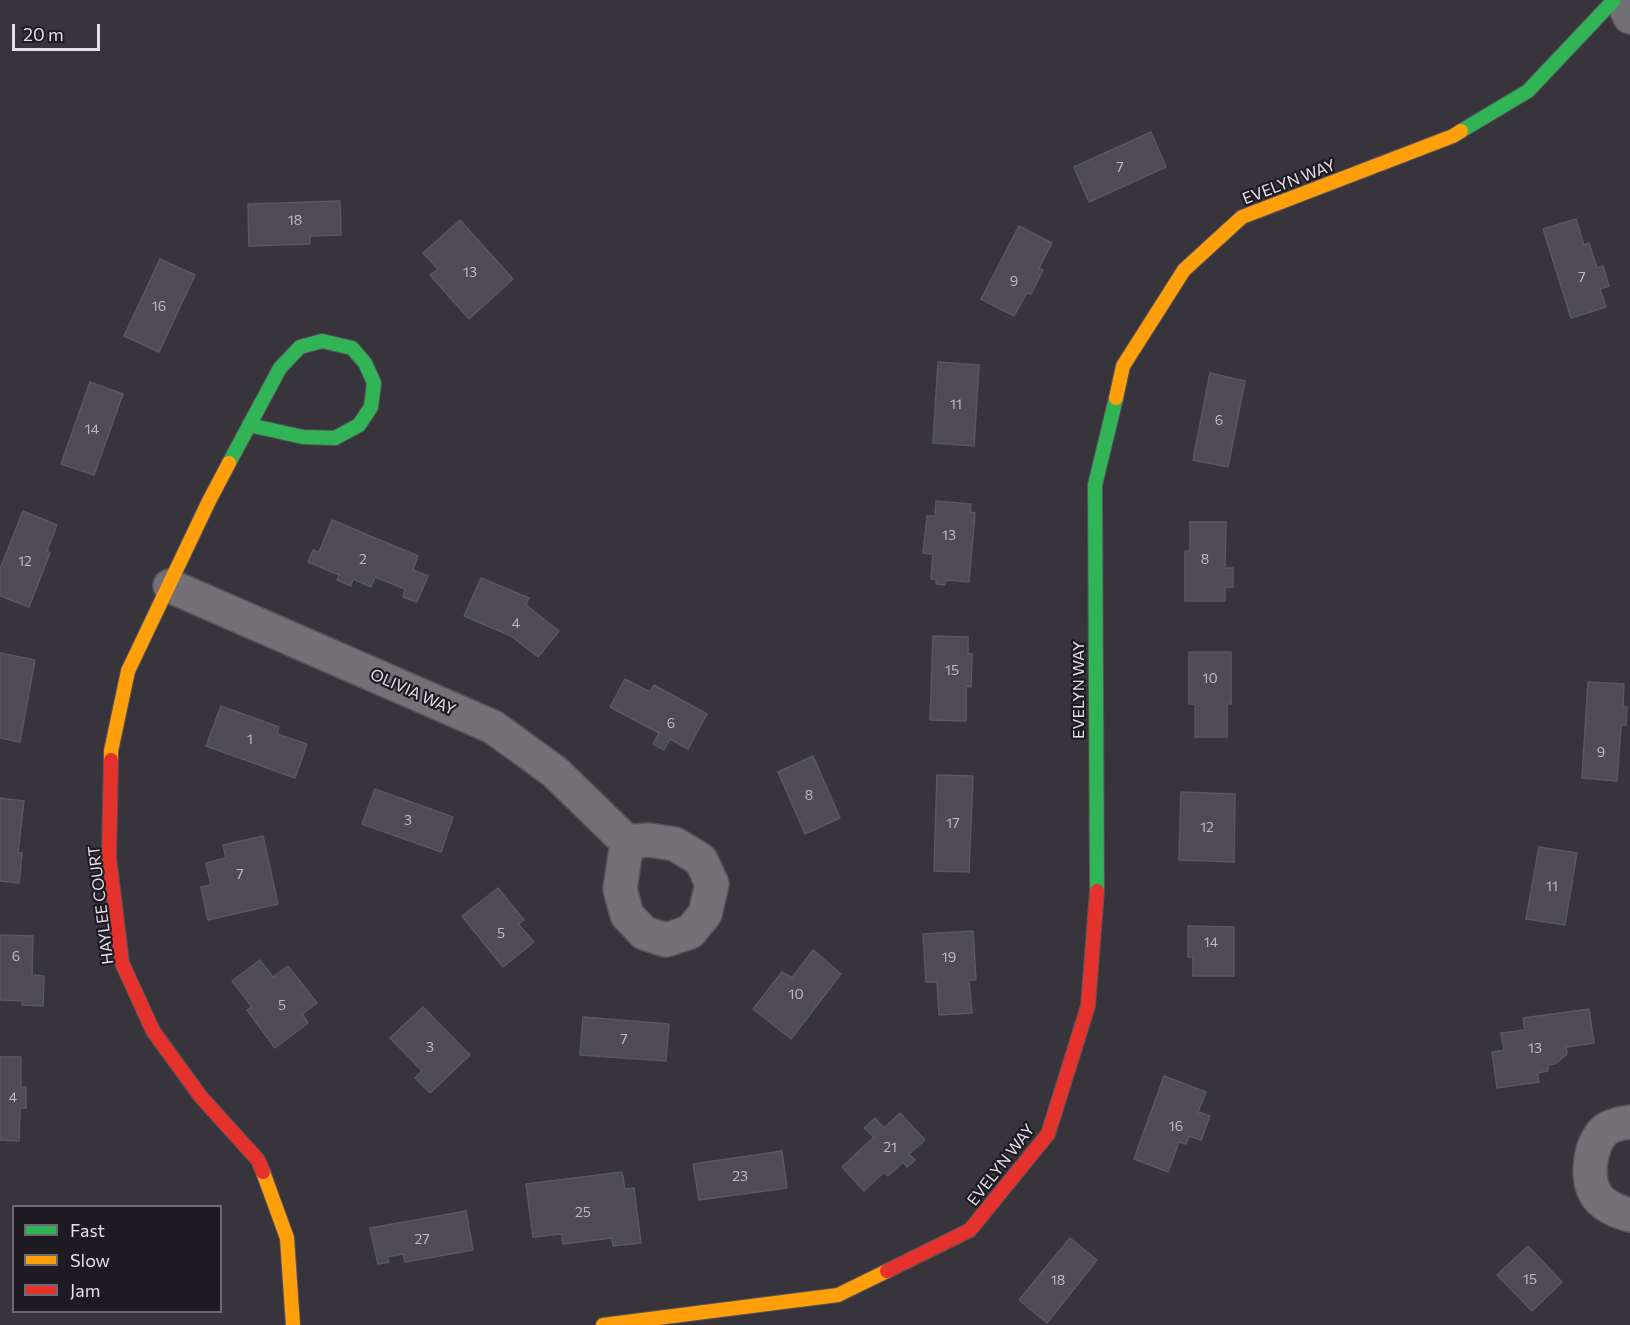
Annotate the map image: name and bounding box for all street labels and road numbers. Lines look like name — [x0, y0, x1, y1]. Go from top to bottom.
street label: EVELYN WAY — [1240, 155, 1338, 209]
street label: EVELYN WAY — [1069, 641, 1089, 739]
street label: OLIVIA WAY — [367, 665, 459, 719]
street label: HAYLEE COURT — [84, 844, 118, 966]
street label: EVELYN WAY — [963, 1120, 1039, 1210]

